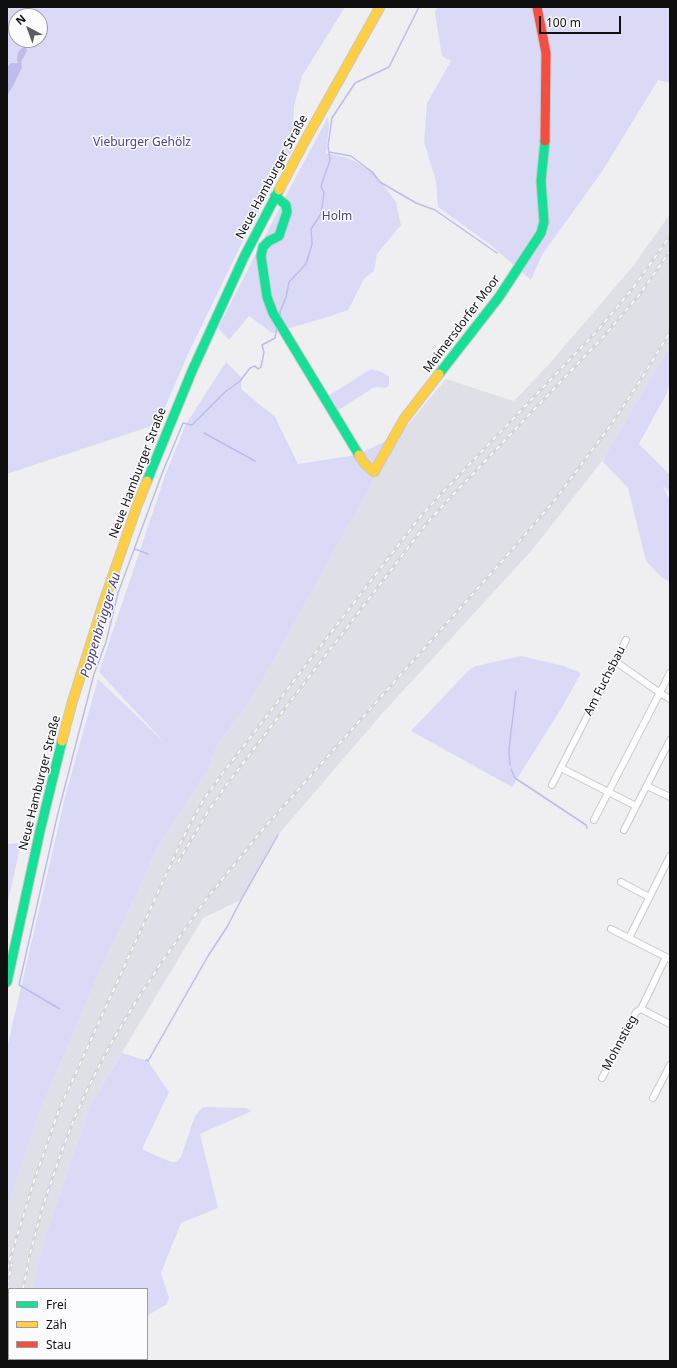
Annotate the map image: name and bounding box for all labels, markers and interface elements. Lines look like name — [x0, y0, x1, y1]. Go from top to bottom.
north arrow — [8, 8, 48, 48]
scale bar — [541, 8, 623, 34]
text: N — [12, 11, 29, 28]
text: 100 m — [546, 14, 581, 31]
street label: Neue Hamburger Straße — [233, 112, 311, 242]
park label: Vieburger Gehölz — [93, 136, 191, 150]
park label: Holm — [322, 210, 352, 224]
street label: Meimersdorfer Moor — [421, 272, 503, 376]
street label: Neue Hamburger Straße — [106, 406, 170, 540]
water label: Poppenbrügger Au — [78, 571, 124, 679]
street label: Am Fuchsbau — [581, 644, 629, 718]
street label: Neue Hamburger Straße — [16, 714, 64, 852]
street label: Mohnstieg — [599, 1013, 641, 1073]
legend — [8, 1288, 148, 1360]
text: Frei — [46, 1296, 67, 1313]
text: Zäh — [46, 1316, 67, 1333]
text: Stau — [46, 1336, 71, 1353]

